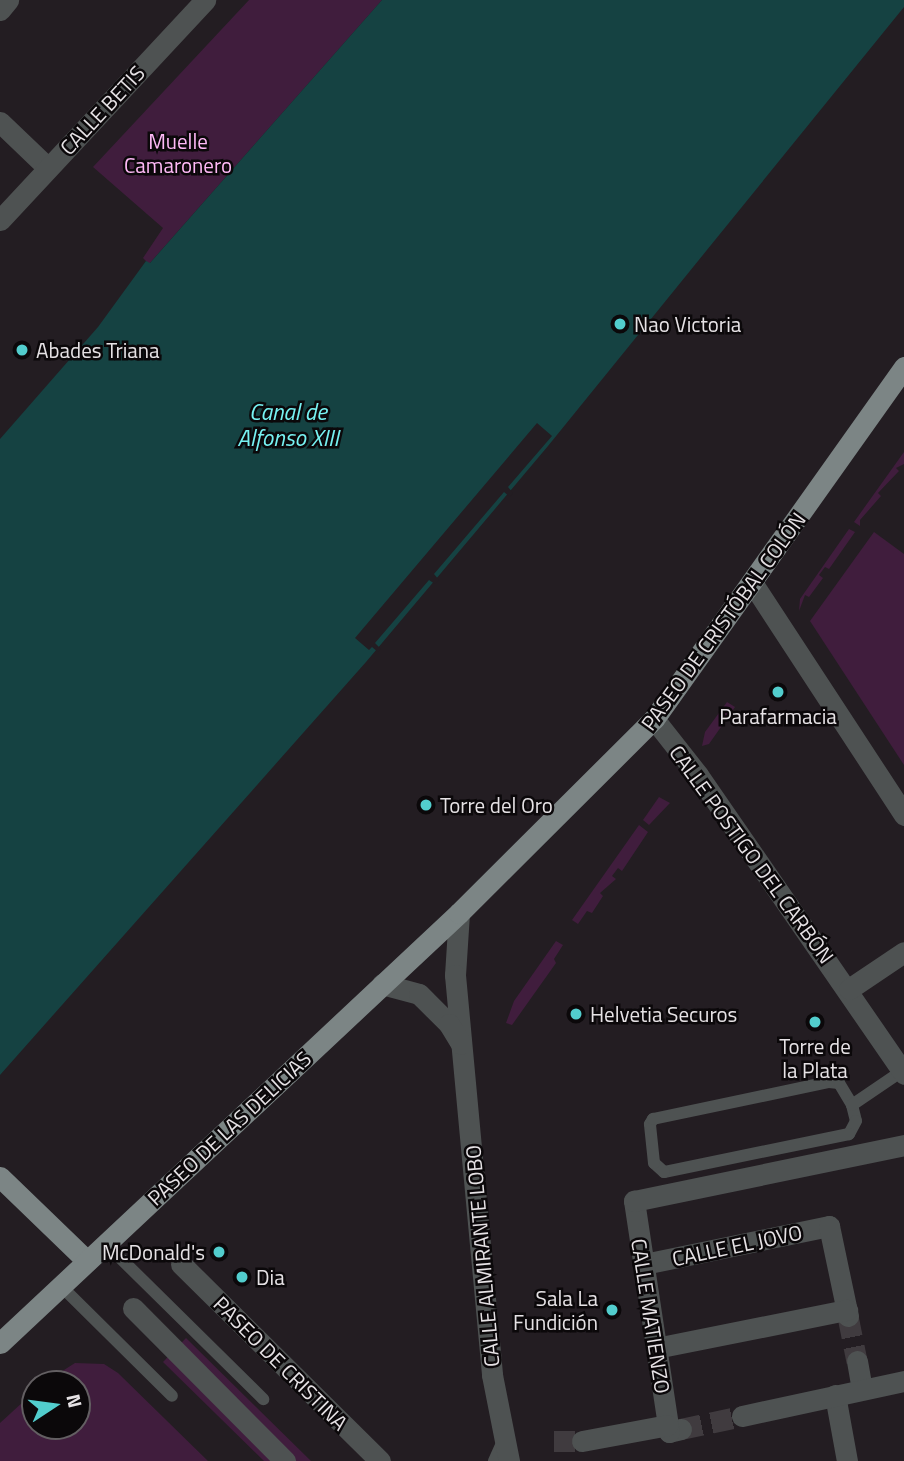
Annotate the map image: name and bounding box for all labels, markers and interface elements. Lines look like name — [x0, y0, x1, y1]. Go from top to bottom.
street label: CALLE BETIS — [54, 60, 150, 160]
park label: Muelle Camaronero — [124, 128, 232, 178]
place label: Nao Victoria — [634, 311, 741, 337]
marker: Nao Victoria — [612, 316, 628, 332]
place label: Abades Triana — [36, 337, 160, 363]
marker: Abades Triana — [14, 342, 30, 358]
water label: Canal de Alfonso XIII — [237, 398, 339, 452]
street label: PASEO DE CRISTÓBAL COLÓN — [635, 507, 811, 735]
marker: Parafarmacia — [770, 684, 786, 700]
place label: Parafarmacia — [719, 703, 837, 729]
street label: CALLE POSTIGO DEL CARBÓN — [664, 740, 840, 968]
place label: Torre del Oro — [440, 792, 553, 818]
marker: Torre del Oro — [418, 797, 434, 813]
place label: Helvetia Securos — [590, 1001, 737, 1027]
marker: Helvetia Securos — [568, 1006, 584, 1022]
marker: Torre de la Plata — [807, 1014, 823, 1030]
place label: Torre de la Plata — [779, 1033, 851, 1083]
street label: PASEO DE LAS DELICIAS — [142, 1046, 316, 1210]
street label: CALLE ALMIRANTE LOBO — [460, 1144, 504, 1368]
street label: CALLE EL JOVO — [670, 1219, 804, 1271]
street label: CALLE MATIENZO — [626, 1237, 676, 1395]
place label: McDonald's — [102, 1239, 205, 1265]
marker: McDonald's — [211, 1244, 227, 1260]
place label: Dia — [256, 1264, 285, 1290]
marker: Dia — [234, 1269, 250, 1285]
place label: Sala La Fundición — [513, 1285, 598, 1335]
street label: PASEO DE CRISTINA — [209, 1291, 353, 1435]
marker: Sala La Fundición — [604, 1302, 620, 1318]
north arrow — [21, 1370, 91, 1440]
text: N — [59, 1391, 91, 1410]

